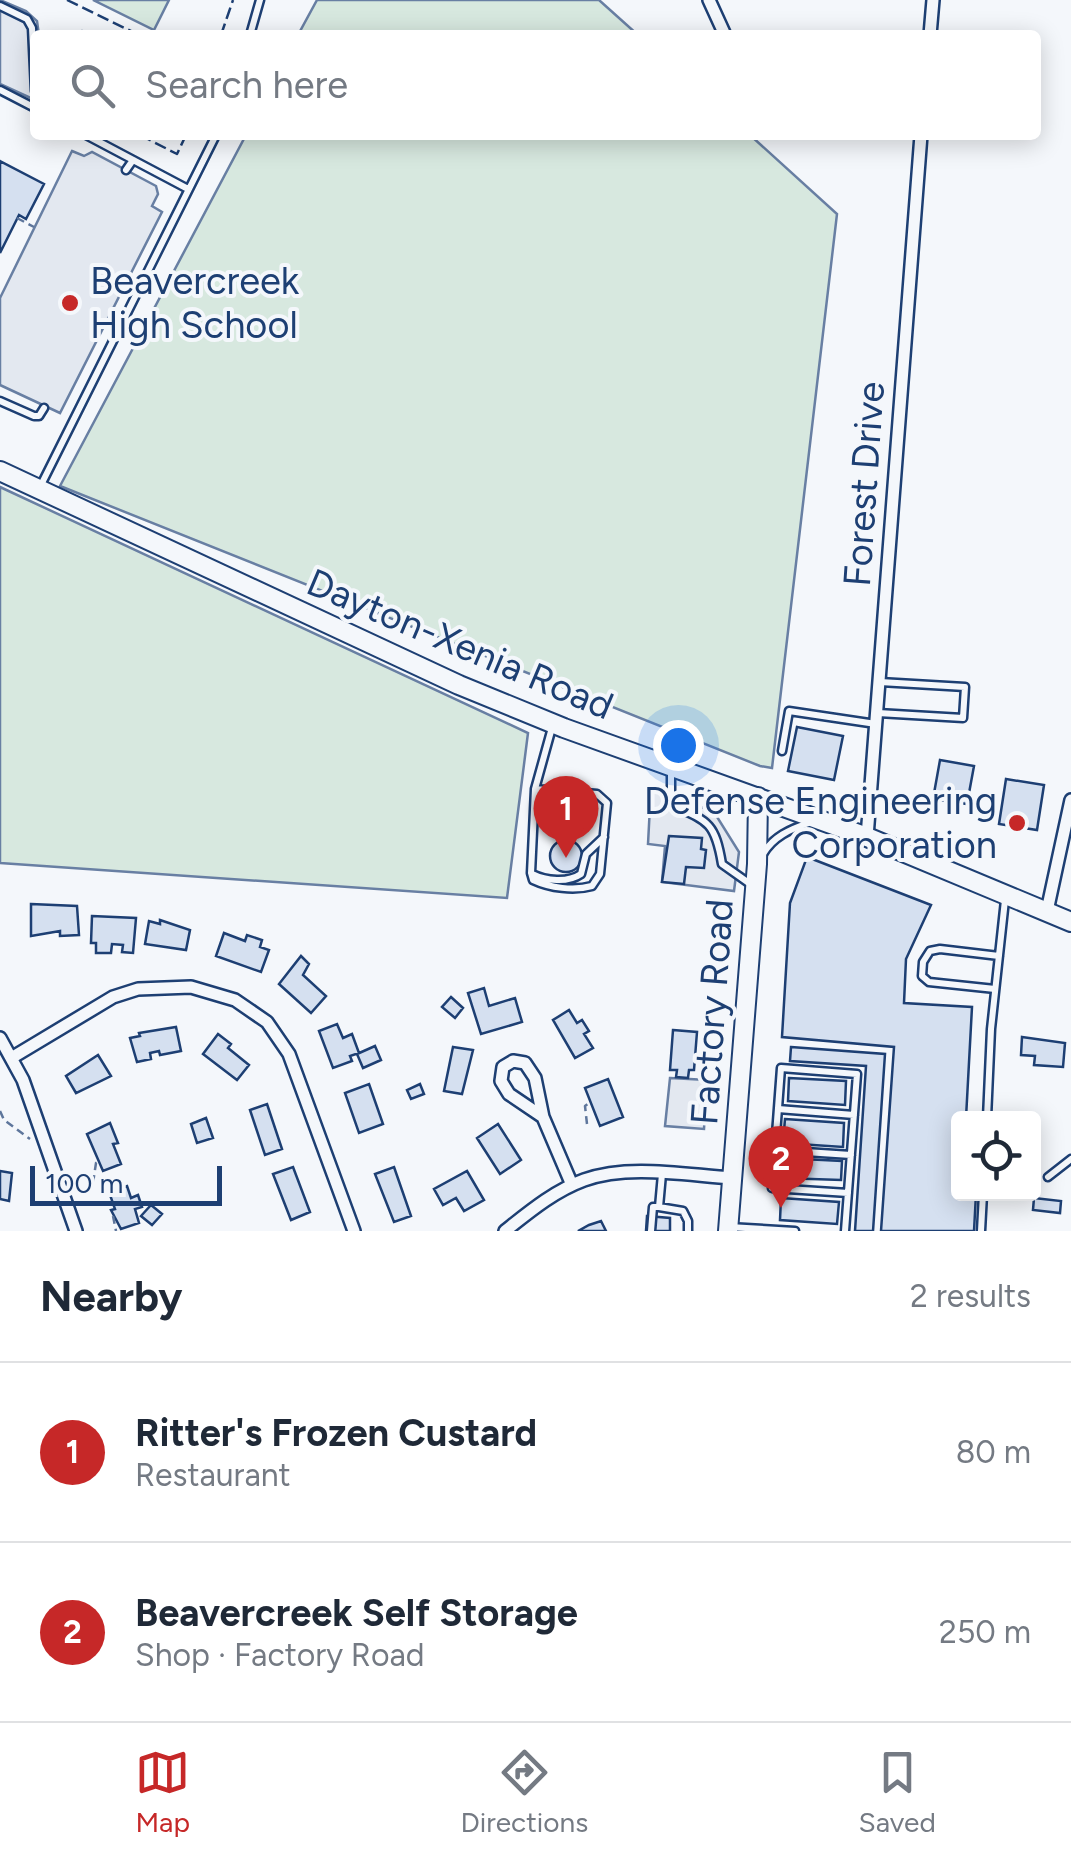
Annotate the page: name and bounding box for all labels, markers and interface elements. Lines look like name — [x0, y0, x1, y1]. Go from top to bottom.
search box — [30, 30, 1041, 140]
icon: search — [65, 58, 120, 113]
text: Search here — [145, 62, 348, 108]
place label: Beavercreek High School — [90, 258, 300, 348]
marker: Beavercreek High School — [59, 292, 81, 314]
street label: Forest Drive — [834, 380, 894, 588]
street label: Dayton-Xenia Road — [300, 559, 620, 729]
your location — [653, 720, 704, 771]
pin: 1 — [534, 776, 598, 858]
place label: Defense Engineering Corporation — [644, 778, 997, 868]
marker: Defense Engineering Corporation — [1006, 812, 1028, 834]
street label: Factory Road — [681, 897, 743, 1127]
map controls — [951, 1111, 1041, 1201]
button: locate — [951, 1111, 1041, 1201]
pin: 2 — [748, 1126, 814, 1208]
scale bar — [30, 1161, 222, 1206]
text: 100 m — [45, 1166, 123, 1200]
text: Nearby — [40, 1271, 182, 1322]
text: 2 results — [910, 1277, 1031, 1315]
text: Ritter's Frozen Custard — [135, 1410, 537, 1456]
text: 1 — [66, 1433, 79, 1471]
text: 80 m — [956, 1433, 1031, 1471]
text: Restaurant — [135, 1456, 291, 1494]
text: Beavercreek Self Storage — [135, 1590, 578, 1636]
text: 2 — [63, 1613, 82, 1651]
text: 250 m — [939, 1613, 1031, 1651]
text: Shop · Factory Road — [135, 1636, 425, 1674]
tab: Map — [135, 1745, 190, 1839]
tab: Directions — [461, 1745, 588, 1839]
tab: Saved — [859, 1745, 936, 1839]

